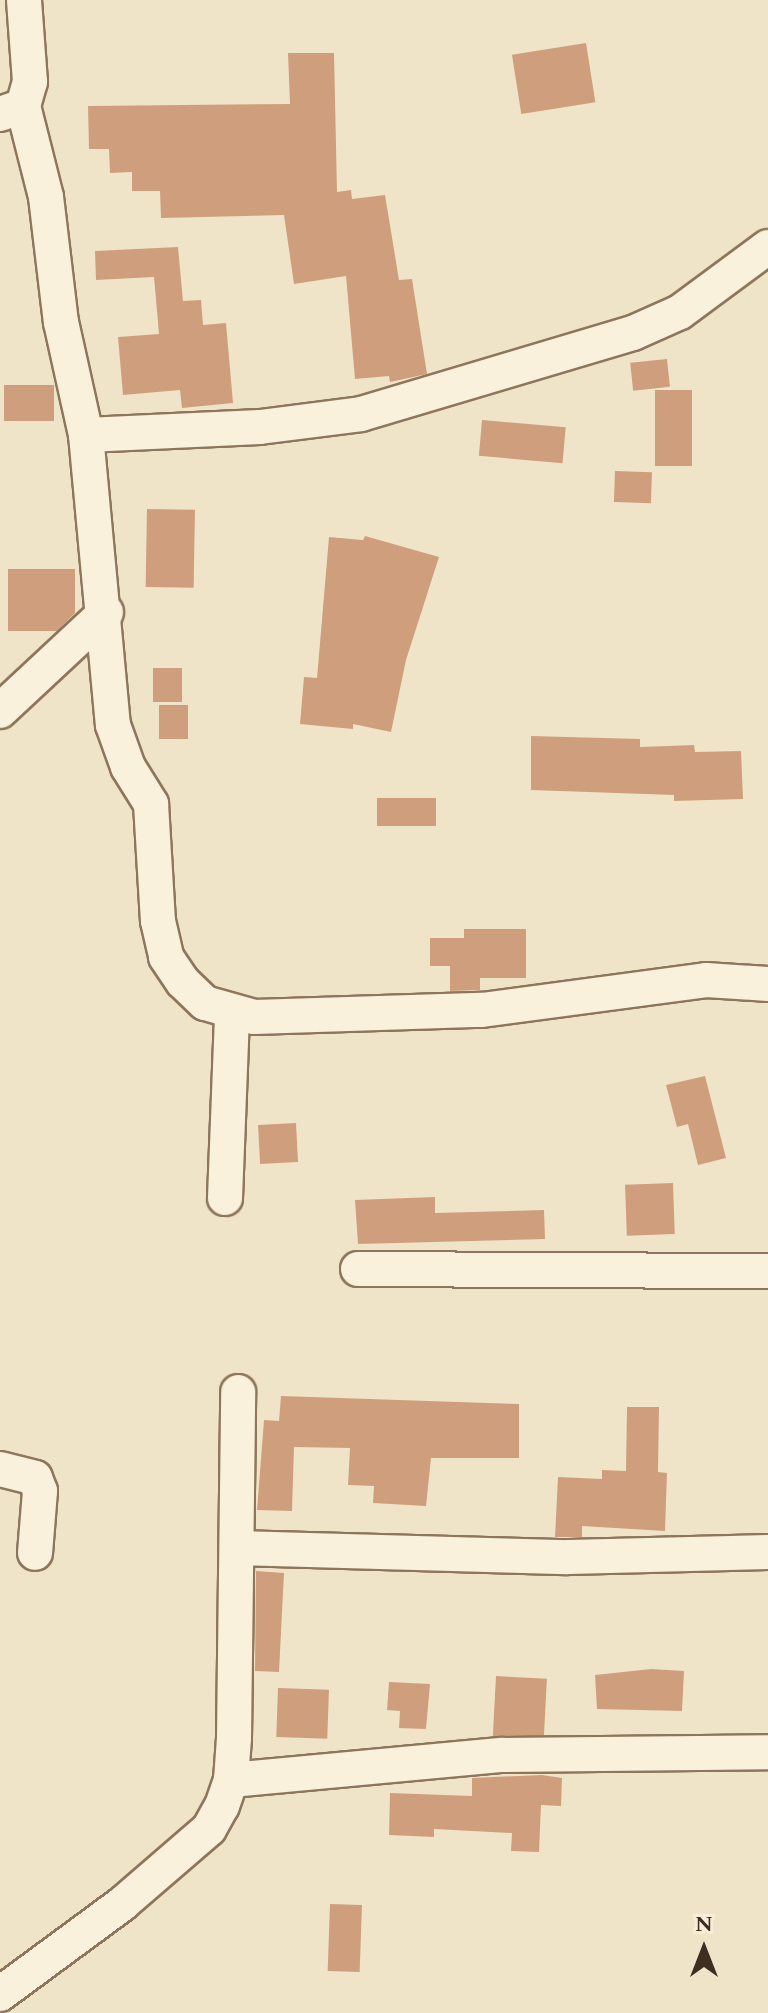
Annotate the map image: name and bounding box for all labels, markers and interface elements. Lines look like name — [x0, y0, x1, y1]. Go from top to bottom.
text: N — [695, 1908, 713, 1941]
north arrow — [664, 1909, 744, 1989]

